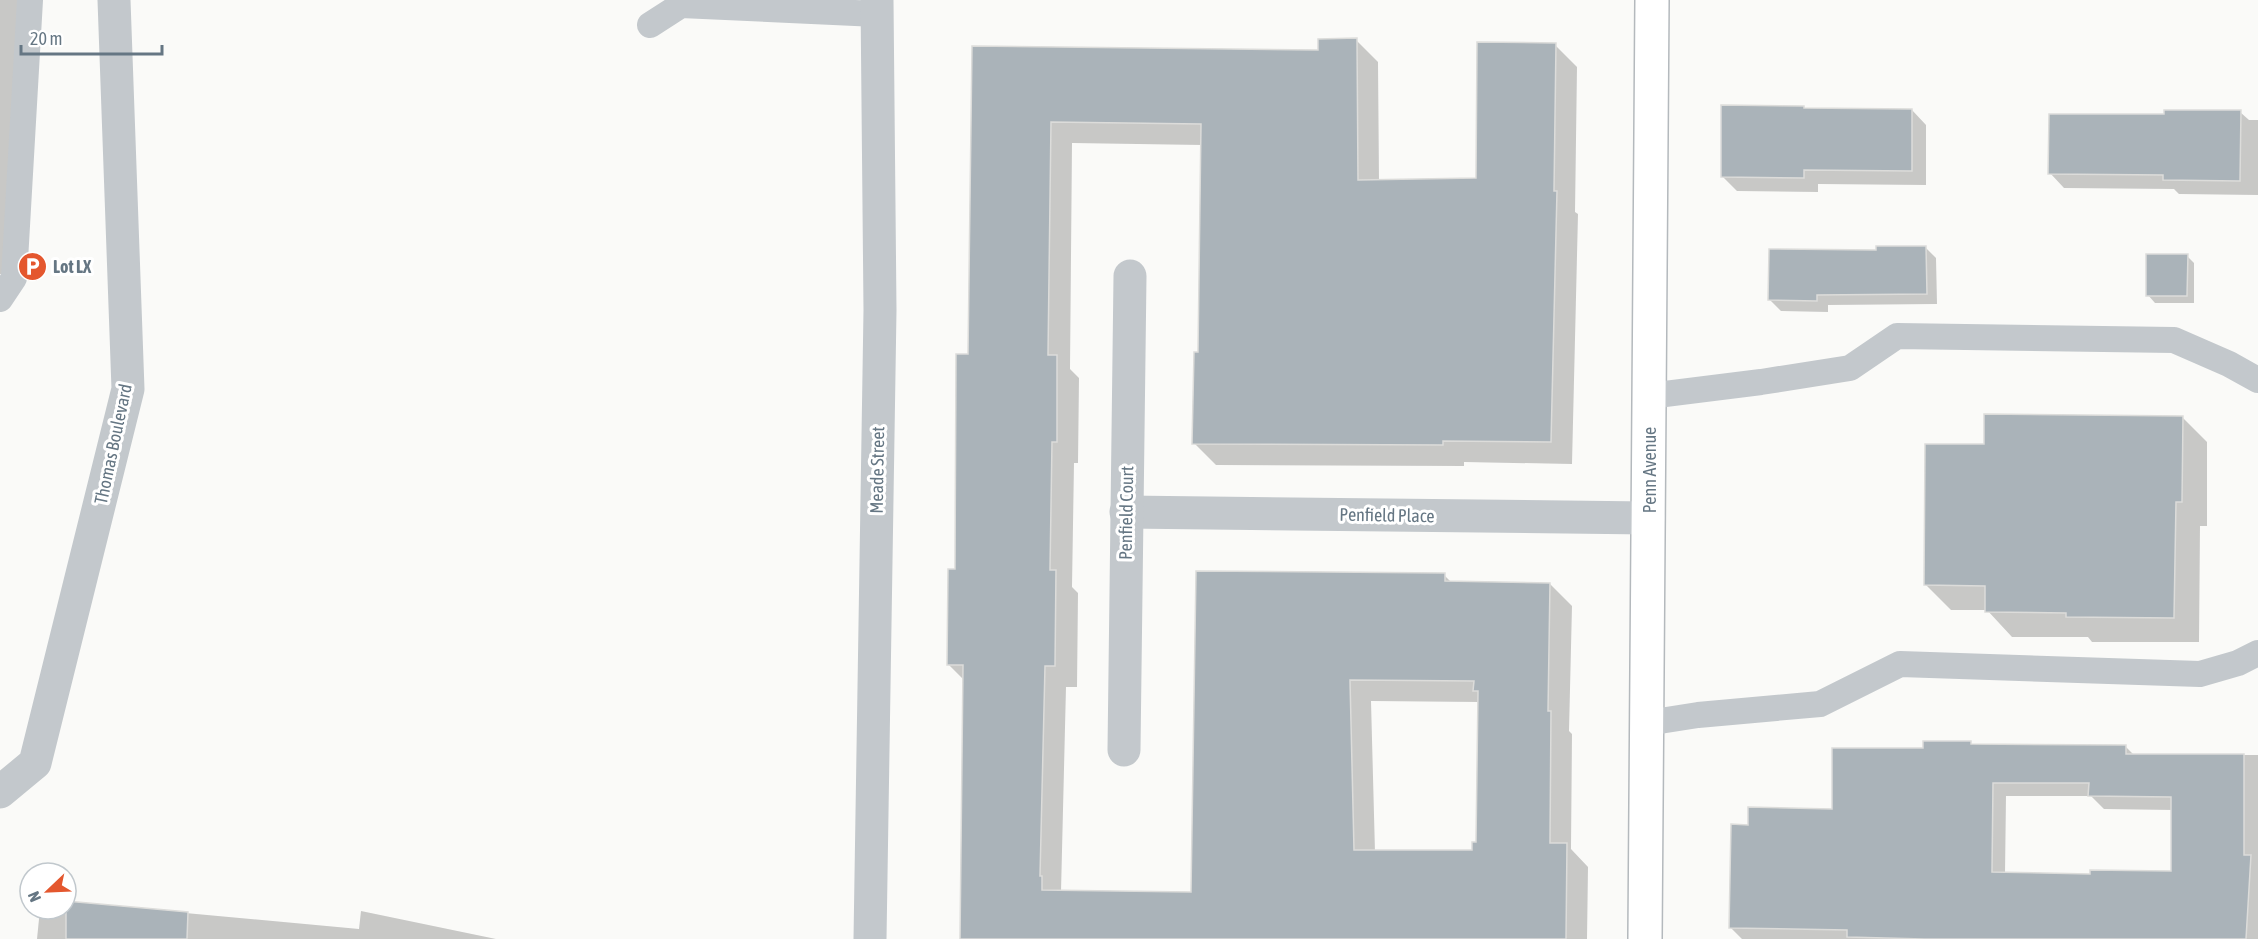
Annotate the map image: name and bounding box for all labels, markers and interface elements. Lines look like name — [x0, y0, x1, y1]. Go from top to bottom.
scale bar — [21, 18, 162, 56]
text: 20 m — [30, 28, 62, 49]
parking icon: Lot LX — [16, 250, 48, 282]
place label: Lot LX — [53, 256, 92, 277]
street label: Thomas Boulevard — [90, 382, 136, 506]
street label: Meade Street — [866, 426, 888, 514]
street label: Penn Avenue — [1639, 427, 1660, 513]
street label: Penfield Court — [1115, 466, 1137, 560]
street label: Penfield Place — [1339, 504, 1435, 526]
north arrow — [18, 861, 78, 921]
text: N — [24, 889, 44, 905]

